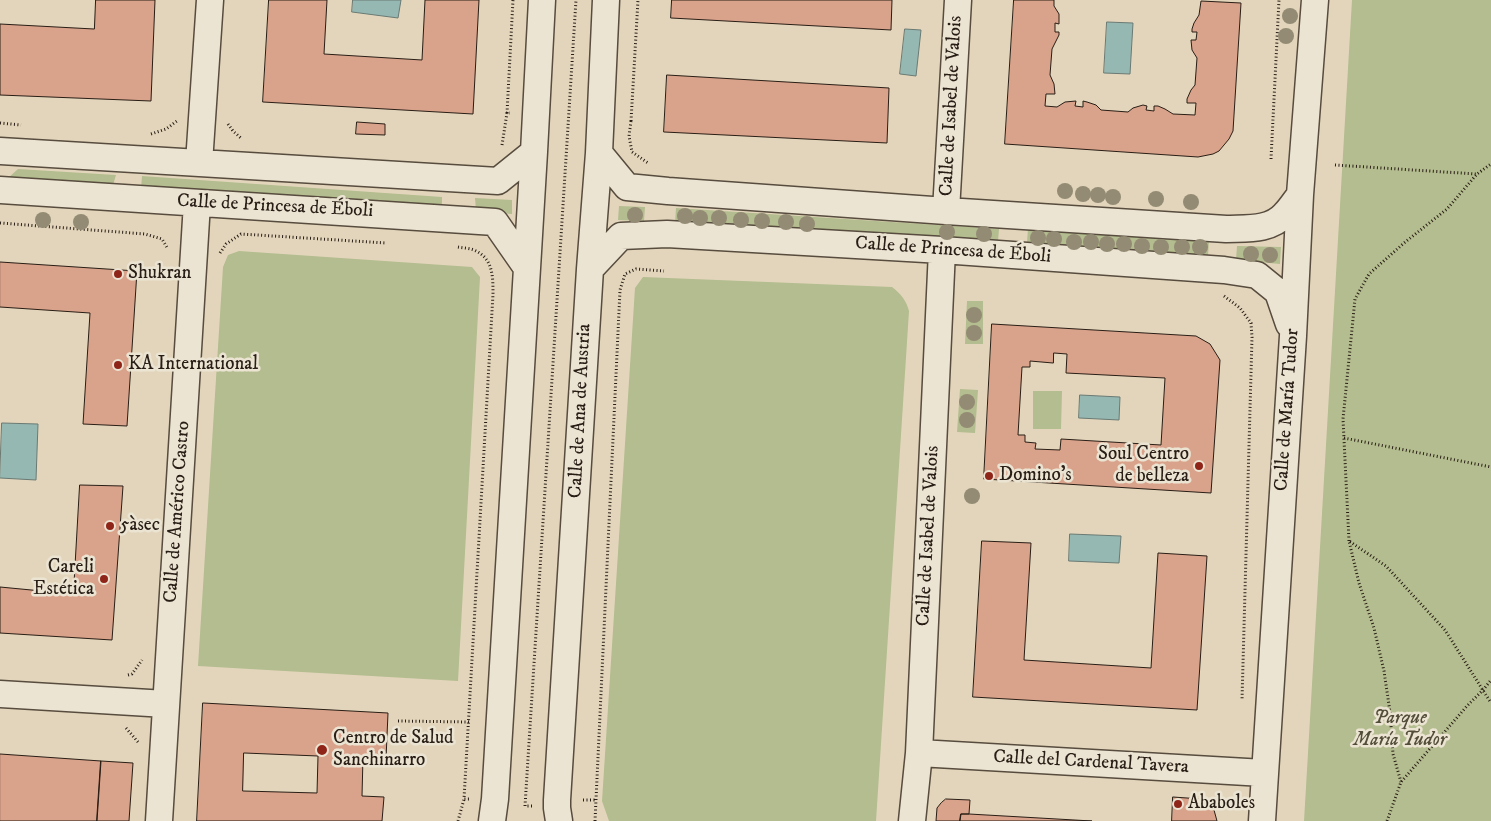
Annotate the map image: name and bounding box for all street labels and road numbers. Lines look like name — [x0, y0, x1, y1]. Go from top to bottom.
street label: Calle de Isabel de Valois — [936, 15, 968, 197]
street label: Calle de Princesa de Éboli — [176, 190, 374, 224]
street label: Calle de Princesa de Éboli — [854, 233, 1052, 269]
street label: Calle de Ana de Austria — [565, 323, 597, 499]
street label: Calle de María Tudor — [1271, 328, 1305, 492]
street label: Calle de Américo Castro — [160, 420, 196, 604]
street label: Calle de Isabel de Valois — [913, 445, 945, 627]
street label: Calle del Cardenal Tavera — [993, 746, 1189, 780]

